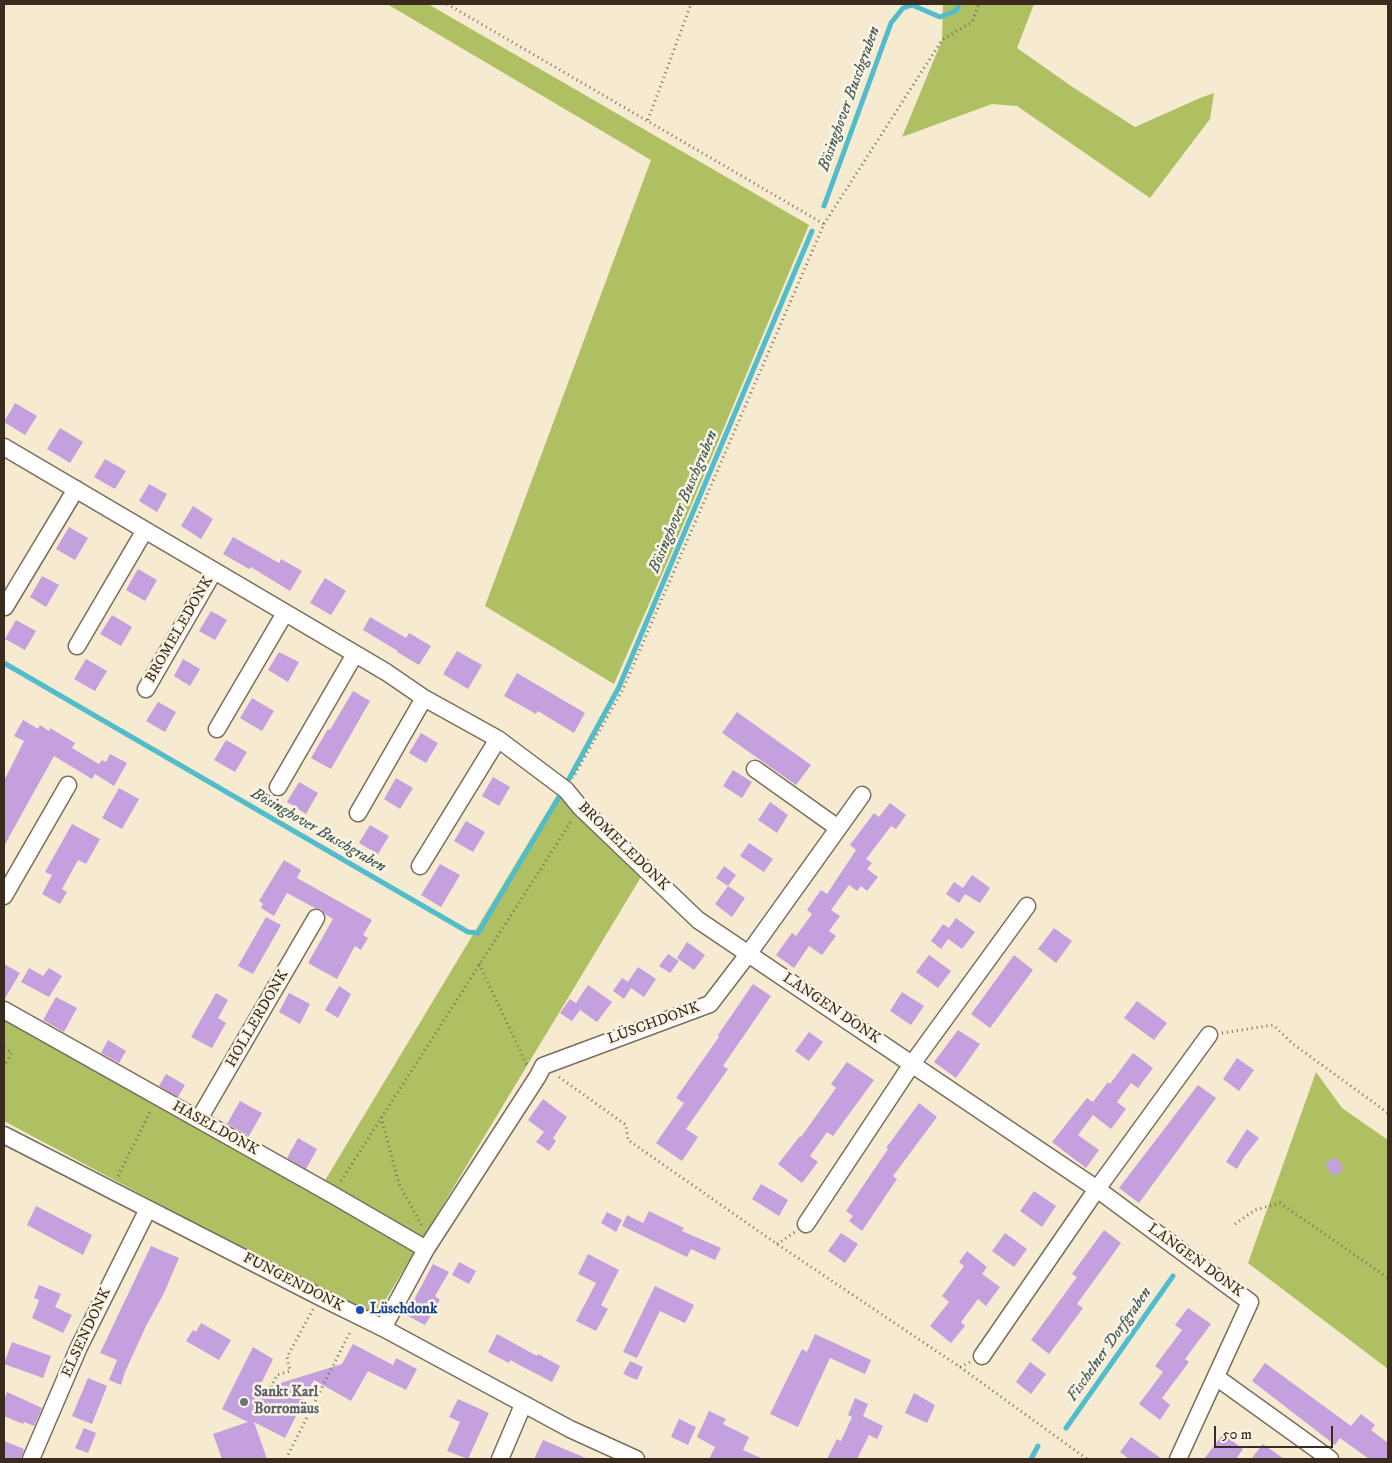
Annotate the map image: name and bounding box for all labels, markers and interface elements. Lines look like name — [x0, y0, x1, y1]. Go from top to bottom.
water label: Bösinghover Buschgraben — [815, 24, 885, 174]
water label: Bösinghover Buschgraben — [645, 428, 723, 576]
street label: BROMELEDONK — [142, 574, 218, 686]
water label: Bösinghover Buschgraben — [247, 785, 389, 877]
street label: BROMELEDONK — [574, 799, 672, 895]
street label: HOLLERDONK — [223, 967, 293, 1071]
street label: LANGEN DONK — [779, 970, 883, 1048]
street label: LÜSCHDONK — [605, 999, 703, 1049]
street label: HASELDONK — [169, 1098, 261, 1160]
street label: LANGEN DONK — [1144, 1220, 1246, 1302]
street label: FUNGENDONK — [240, 1250, 346, 1316]
water label: Fischelner Dorfgraben — [1063, 1284, 1157, 1406]
street label: ELSENDONK — [58, 1285, 116, 1381]
place label: Lüschdonk — [370, 1301, 437, 1319]
marker: Lüschdonk — [354, 1304, 366, 1316]
place label: Sankt Karl Borromäus — [254, 1384, 319, 1419]
marker: Sankt Karl Borromäus — [238, 1396, 250, 1408]
scale bar — [1217, 1416, 1336, 1448]
text: 50 m — [1222, 1425, 1252, 1444]

